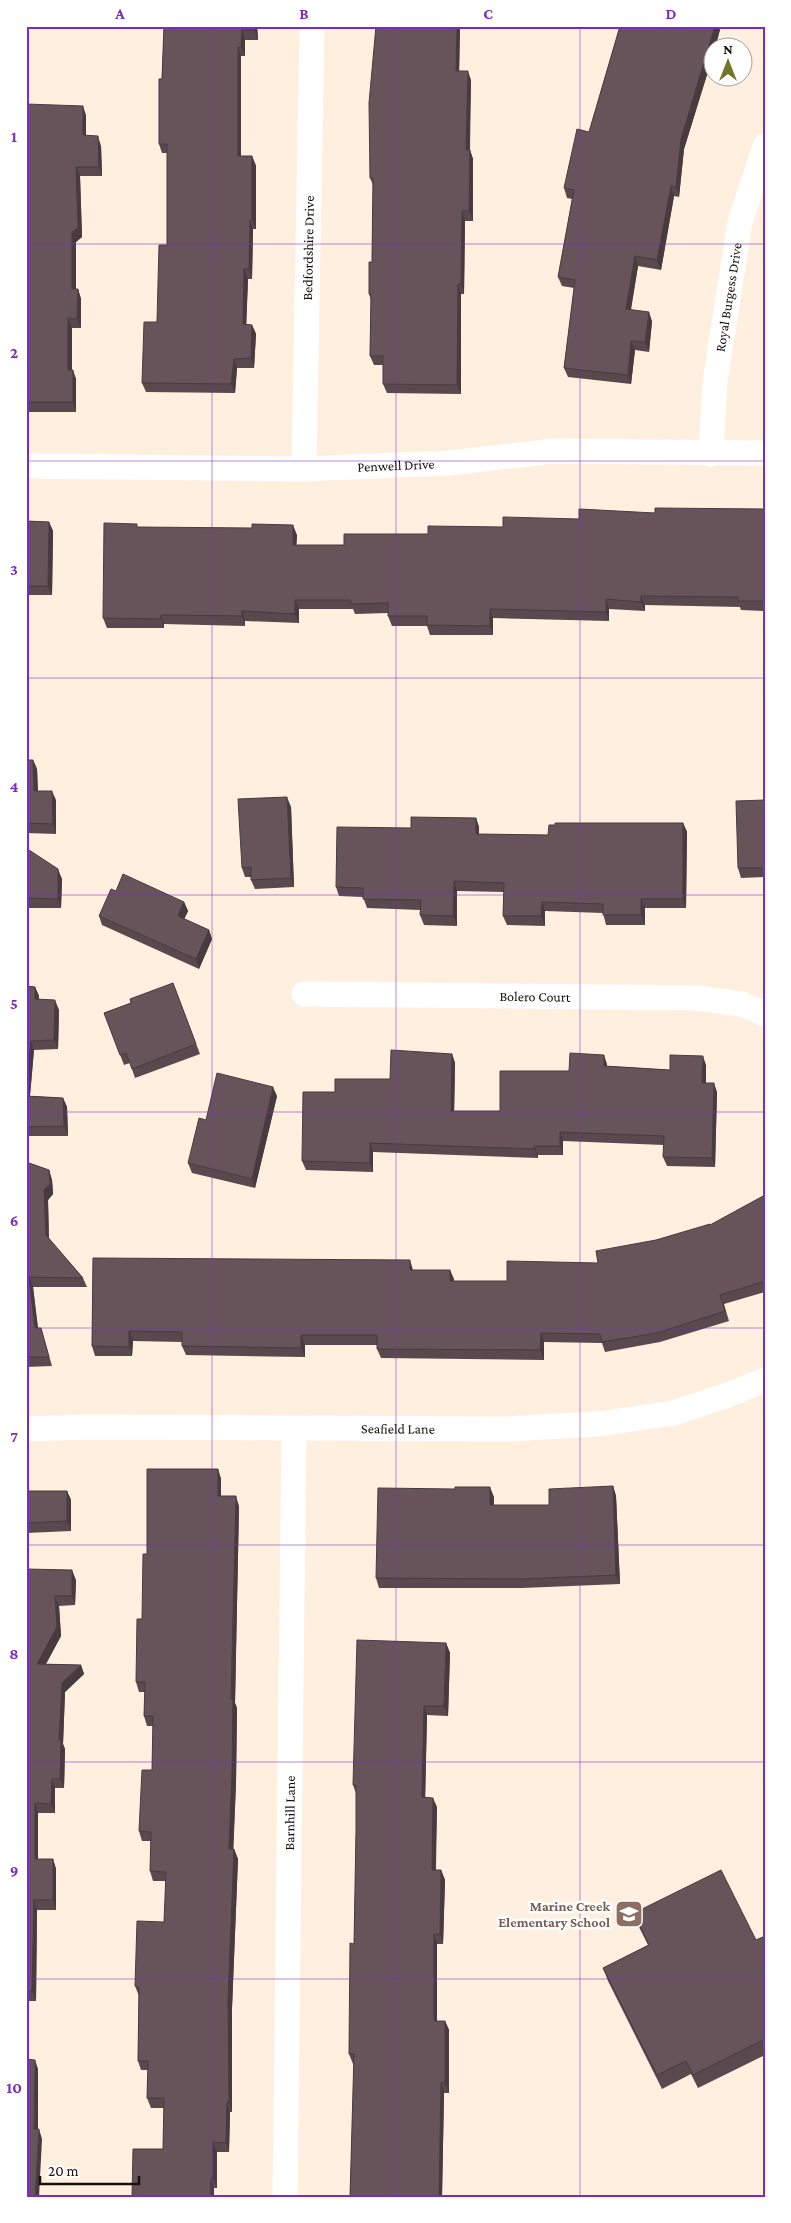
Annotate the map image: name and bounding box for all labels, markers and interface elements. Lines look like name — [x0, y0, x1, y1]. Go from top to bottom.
text: A — [114, 5, 125, 22]
text: B — [299, 5, 309, 22]
text: C — [483, 5, 493, 22]
text: D — [665, 5, 677, 22]
north arrow — [704, 38, 754, 88]
text: N — [723, 41, 733, 57]
text: 1 — [11, 128, 17, 145]
street label: Bedfordshire Drive — [299, 195, 317, 301]
street label: Royal Burgess Drive — [712, 241, 745, 353]
text: 2 — [10, 344, 18, 361]
street label: Penwell Drive — [357, 456, 435, 475]
text: 3 — [10, 561, 18, 578]
text: 4 — [10, 778, 19, 795]
street label: Bolero Court — [499, 988, 571, 1005]
text: 5 — [10, 995, 18, 1012]
text: 6 — [10, 1212, 18, 1229]
street label: Seafield Lane — [361, 1420, 435, 1437]
text: 7 — [10, 1428, 18, 1445]
text: 8 — [9, 1645, 19, 1662]
street label: Barnhill Lane — [281, 1775, 298, 1851]
text: 9 — [10, 1862, 18, 1879]
place label: Marine Creek Elementary School — [498, 1898, 610, 1930]
school or university icon: Marine Creek Elementary School — [614, 1899, 644, 1929]
text: 10 — [6, 2079, 22, 2096]
scale bar — [40, 2153, 139, 2185]
text: 20 m — [48, 2163, 79, 2179]

